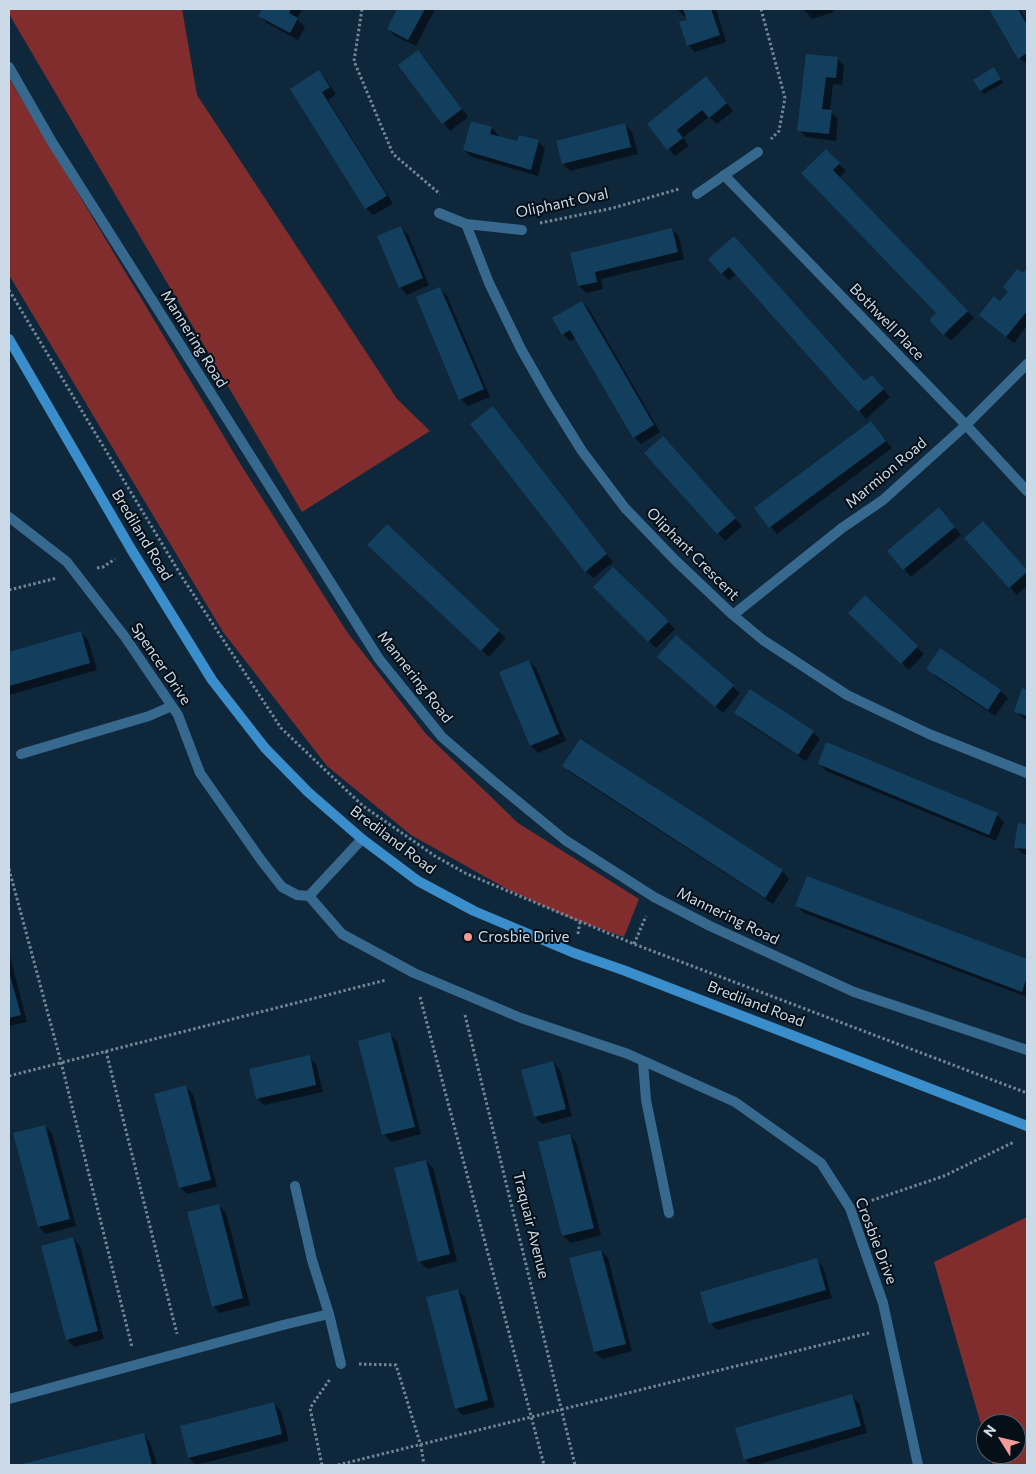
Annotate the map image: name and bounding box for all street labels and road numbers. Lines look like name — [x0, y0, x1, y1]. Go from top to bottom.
street label: Oliphant Oval — [514, 184, 610, 222]
street label: Bothwell Place — [846, 280, 928, 364]
street label: Mannering Road — [157, 287, 231, 391]
street label: Marmion Road — [842, 434, 930, 512]
street label: Brediland Road — [108, 486, 176, 584]
street label: Oliphant Crescent — [643, 504, 743, 604]
street label: Spencer Drive — [127, 620, 195, 708]
street label: Mannering Road — [374, 627, 456, 727]
street label: Brediland Road — [347, 802, 439, 878]
street label: Mannering Road — [674, 883, 782, 949]
street label: Brediland Road — [705, 977, 807, 1031]
street label: Traquair Avenue — [509, 1170, 553, 1280]
street label: Crosbie Drive — [851, 1195, 901, 1287]

